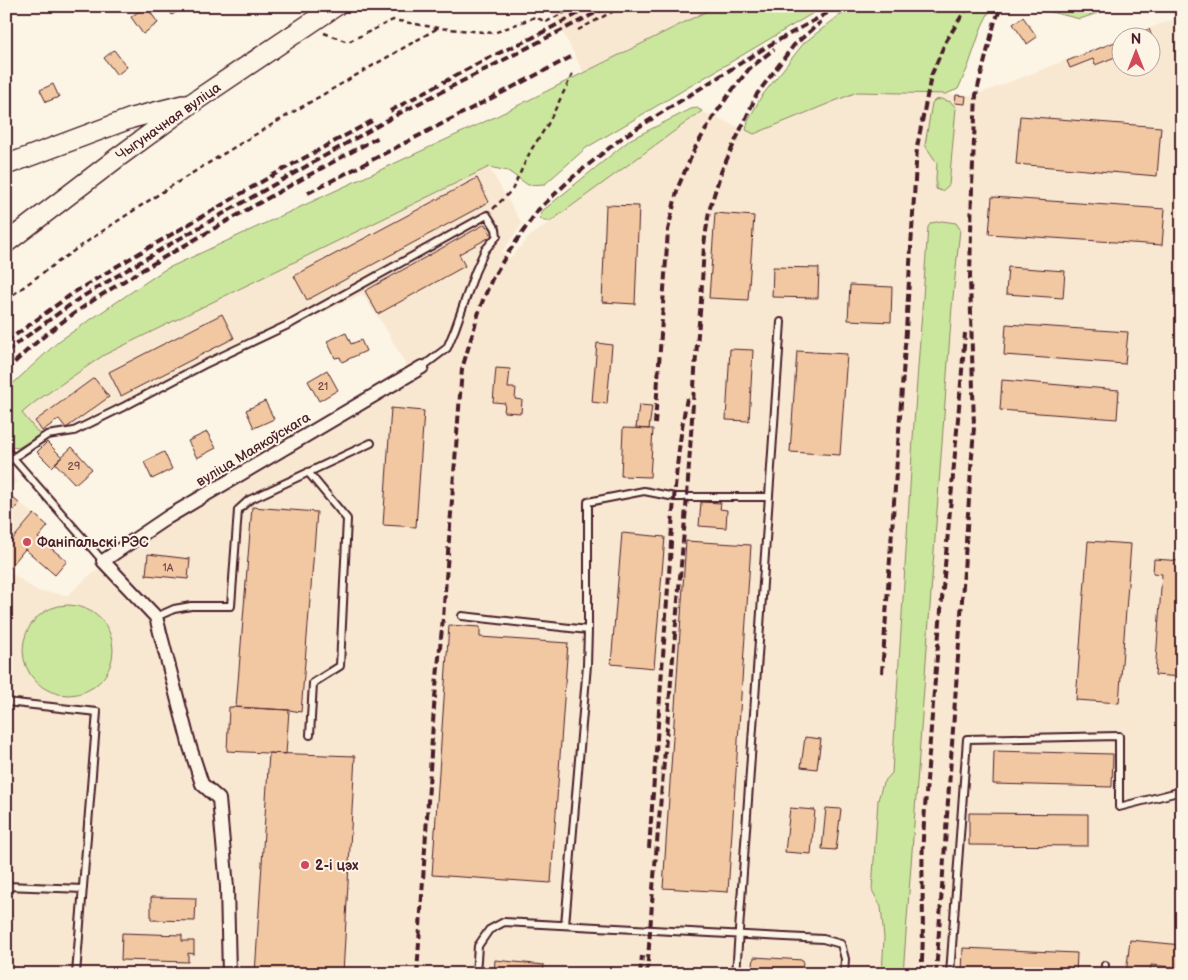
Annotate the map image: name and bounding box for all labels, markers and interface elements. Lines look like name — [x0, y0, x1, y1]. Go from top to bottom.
north arrow — [1110, 28, 1160, 78]
text: N — [1131, 31, 1141, 48]
street label: Чыгуначная вуліца — [113, 78, 225, 164]
house number: 21 — [318, 380, 328, 393]
street label: вуліца Маякоўскага — [193, 408, 314, 490]
house number: 29 — [68, 460, 80, 473]
place label: Фаніпальскі РЭС — [37, 534, 149, 551]
marker: Фаніпальскі РЭС — [21, 536, 33, 548]
house number: 1А — [163, 561, 174, 574]
place label: 2-і цэх — [315, 857, 359, 874]
marker: 2-і цэх — [299, 859, 311, 871]

